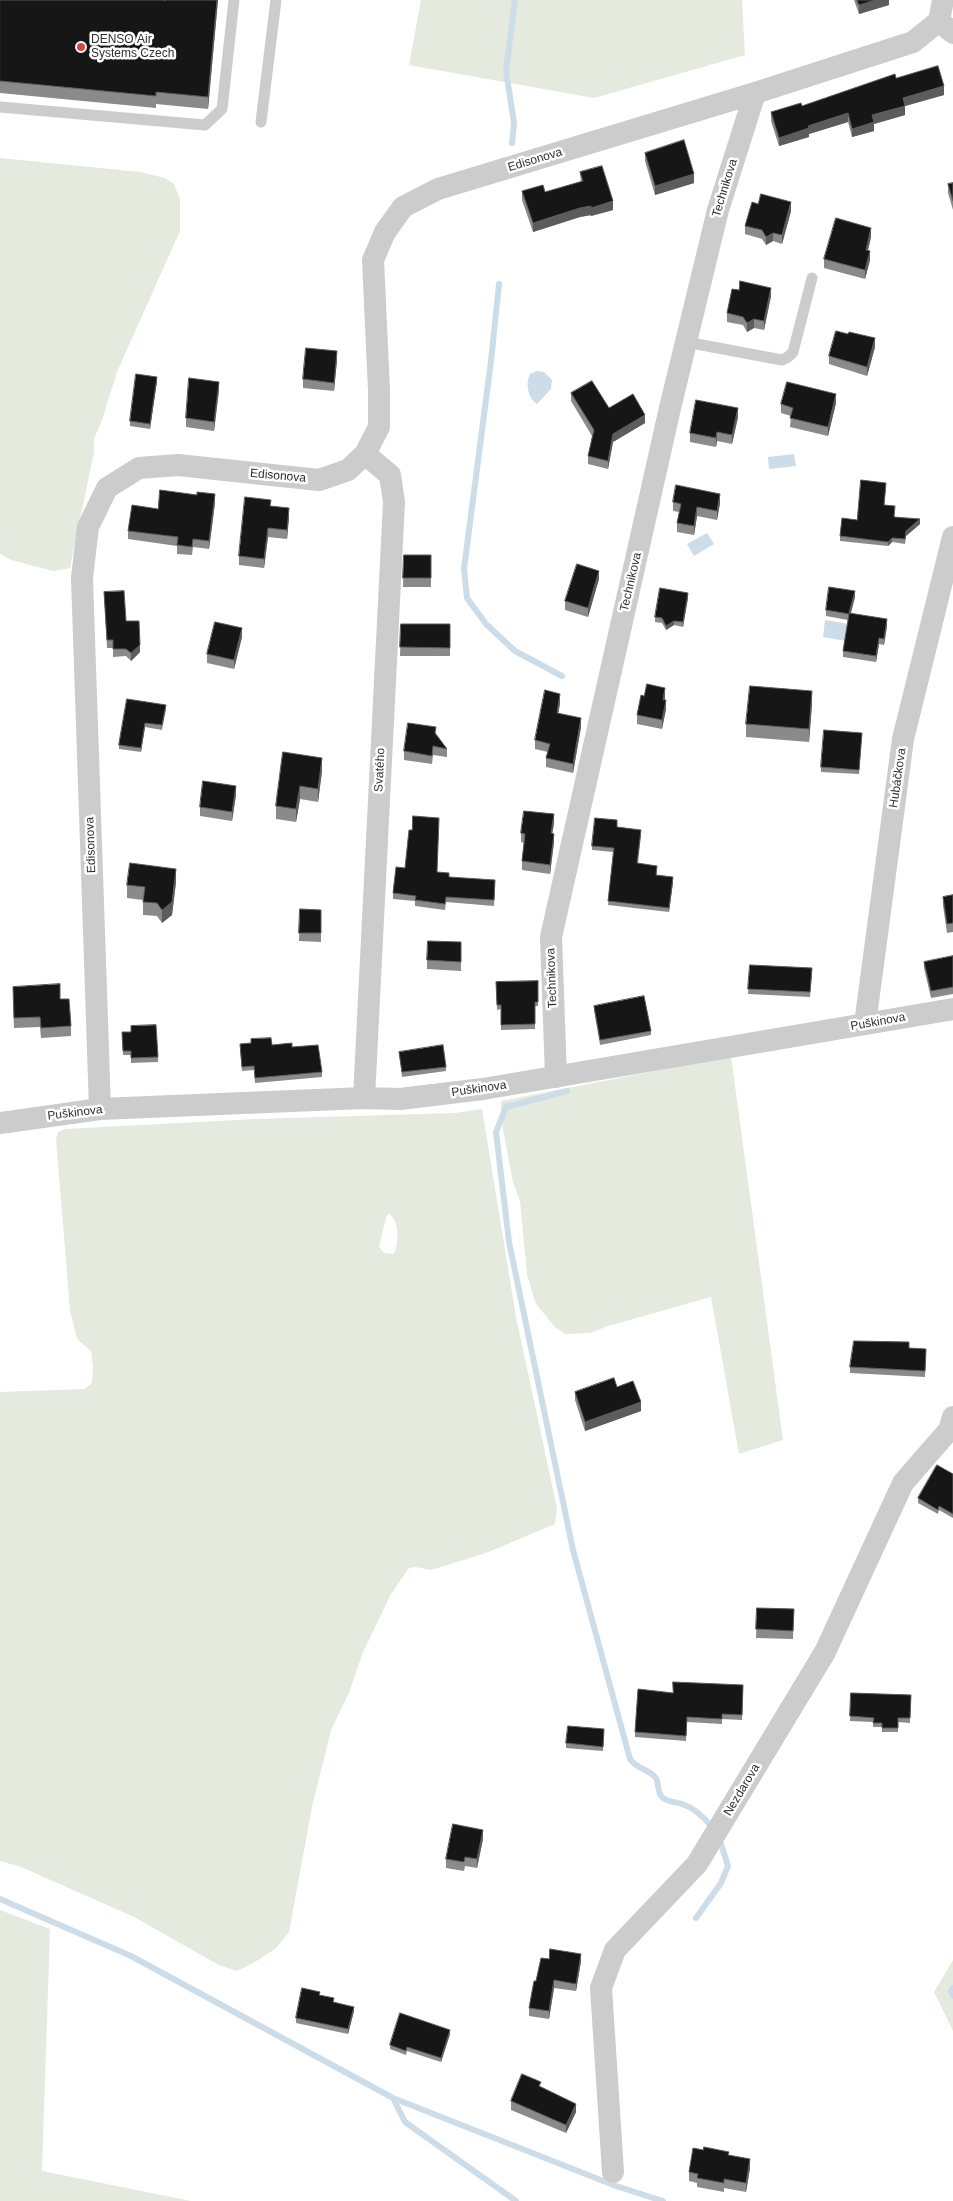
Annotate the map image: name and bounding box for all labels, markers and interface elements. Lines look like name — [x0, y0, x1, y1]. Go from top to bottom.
place label: DENSO Air Systems Czech — [91, 33, 174, 61]
marker: DENSO Air Systems Czech — [75, 41, 87, 53]
street label: Edisonova — [506, 145, 564, 175]
street label: Technikova — [709, 157, 741, 219]
street label: Edisonova — [249, 466, 307, 486]
street label: Technikova — [617, 551, 645, 613]
street label: Hubáčkova — [887, 747, 909, 809]
street label: Svatého — [372, 748, 388, 792]
street label: Edisonova — [83, 817, 99, 873]
street label: Technikova — [544, 948, 560, 1008]
street label: Puškinova — [849, 1010, 907, 1034]
street label: Puškinova — [451, 1078, 507, 1100]
street label: Puškinova — [47, 1102, 103, 1124]
street label: Nezdarova — [721, 1761, 763, 1819]

